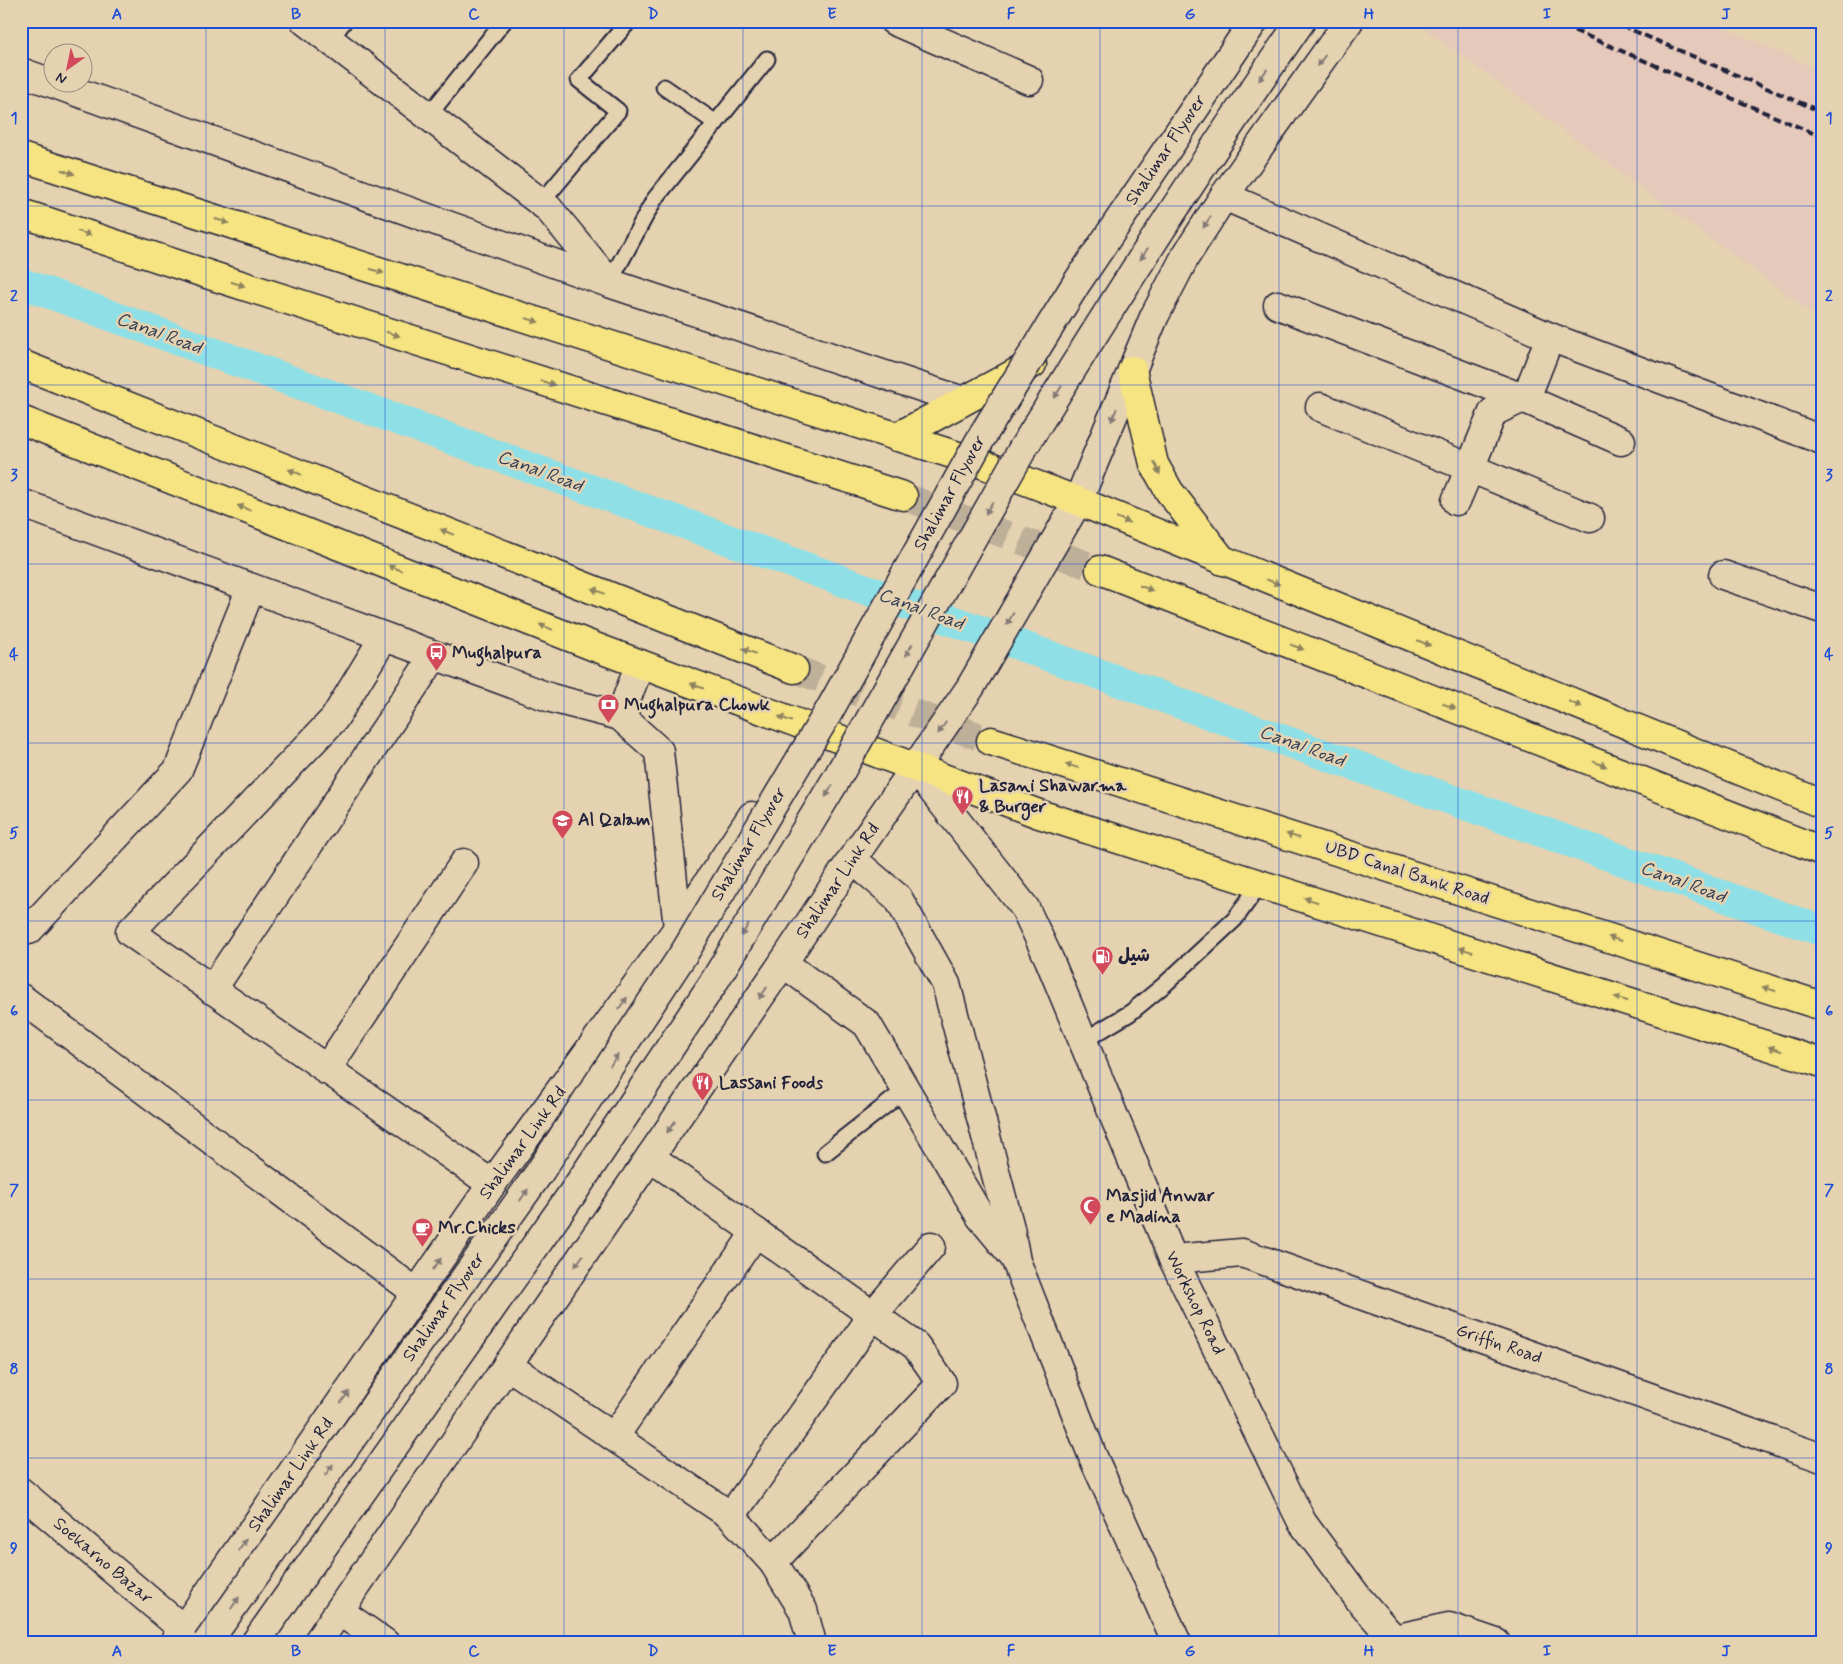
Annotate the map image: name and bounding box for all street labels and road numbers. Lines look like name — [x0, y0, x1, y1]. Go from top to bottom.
street label: Shalimar Flyover — [1120, 89, 1212, 210]
street label: Shalimar Flyover — [908, 430, 992, 555]
street label: Shalimar Flyover — [705, 782, 793, 905]
street label: Shalimar Link Rd — [790, 818, 886, 944]
street label: UBD Canal Bank Road — [1322, 835, 1492, 911]
street label: Shalimar Link Rd — [474, 1081, 572, 1205]
street label: Shalimar Flyover — [397, 1247, 491, 1367]
street label: Workshop Road — [1159, 1247, 1231, 1359]
street label: Griffin Road — [1453, 1318, 1545, 1370]
street label: Shalimar Link Rd — [243, 1413, 339, 1537]
street label: Soekarno Bazar — [48, 1512, 158, 1610]

